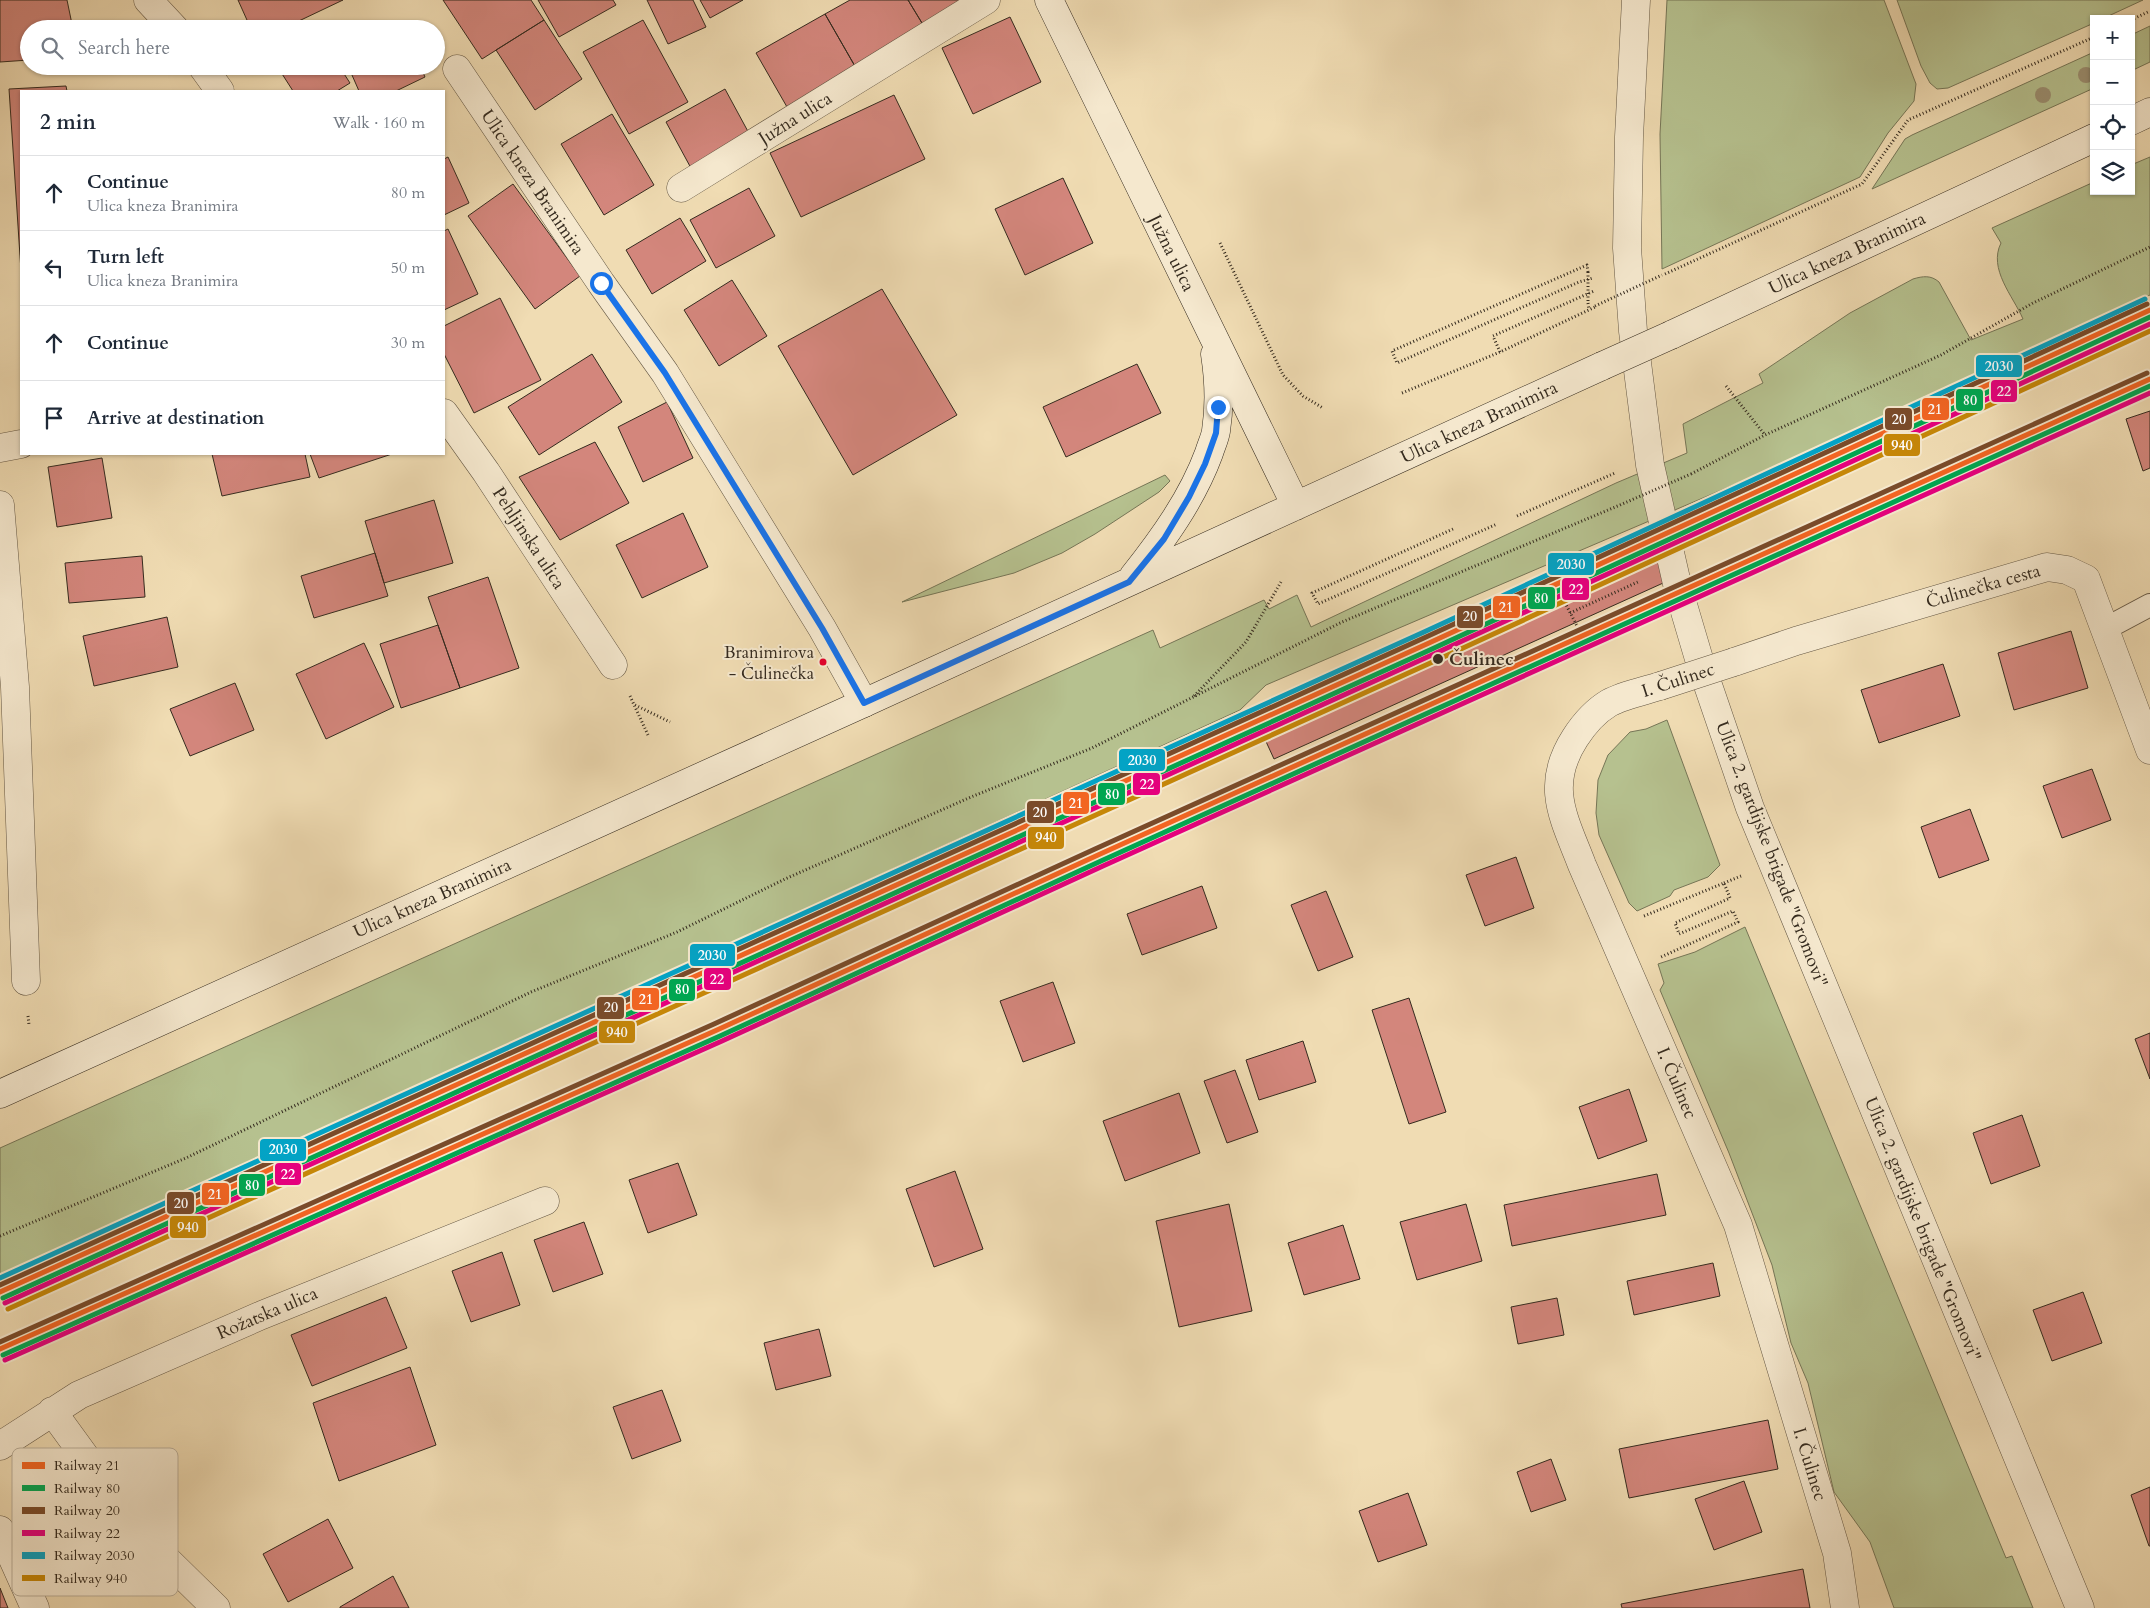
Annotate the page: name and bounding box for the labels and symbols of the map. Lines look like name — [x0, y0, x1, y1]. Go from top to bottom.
street label: Južna ulica — [751, 86, 837, 152]
street label: Ulica kneza Branimira — [475, 105, 591, 260]
street label: Ulica kneza Branimira — [1765, 206, 1930, 301]
street label: Južna ulica — [1141, 208, 1201, 296]
route start — [590, 272, 613, 295]
line badge: 2030 — [1975, 354, 2023, 378]
text: 2030 — [1985, 357, 2013, 376]
street label: Ulica kneza Branimira — [1397, 375, 1562, 470]
line badge: 22 — [1990, 379, 2018, 403]
text: 22 — [1997, 382, 2011, 401]
line badge: 80 — [1955, 388, 1984, 412]
text: 80 — [1963, 391, 1977, 410]
route end — [1207, 396, 1230, 419]
line badge: 21 — [1921, 397, 1950, 421]
text: 21 — [1928, 400, 1942, 419]
line badge: 20 — [1884, 407, 1913, 431]
text: 20 — [1892, 410, 1906, 429]
line badge: 940 — [1883, 433, 1921, 457]
text: 940 — [1891, 436, 1913, 455]
street label: Pehljinska ulica — [486, 482, 571, 594]
line badge: 2030 — [1547, 552, 1595, 576]
text: 2030 — [1557, 555, 1585, 574]
street label: Čulinečka cesta — [1923, 558, 2044, 615]
line badge: 22 — [1561, 577, 1590, 601]
text: 22 — [1569, 580, 1583, 599]
line badge: 80 — [1527, 586, 1556, 610]
text: 80 — [1534, 589, 1548, 608]
line badge: 21 — [1492, 595, 1521, 619]
text: 21 — [1499, 598, 1513, 617]
line badge: 20 — [1456, 605, 1484, 629]
text: 20 — [1463, 607, 1477, 626]
place label: Branimirova - Čulinečka — [724, 641, 815, 685]
place label: Čulinec — [1449, 647, 1514, 672]
marker: Čulinec — [1431, 652, 1445, 666]
marker: Branimirova - Čulinečka — [818, 657, 828, 667]
street label: I. Čulinec — [1638, 657, 1718, 704]
street label: Ulica 2. gardijske brigade "Gromovi" — [1709, 718, 1834, 991]
line badge: 2030 — [1118, 748, 1166, 772]
text: 2030 — [1128, 751, 1156, 770]
line badge: 22 — [1132, 772, 1161, 796]
text: 22 — [1140, 775, 1154, 794]
line badge: 80 — [1097, 782, 1126, 806]
text: 80 — [1105, 785, 1119, 804]
line badge: 21 — [1062, 791, 1090, 815]
text: 21 — [1069, 794, 1083, 813]
line badge: 20 — [1026, 800, 1055, 824]
text: 20 — [1033, 803, 1047, 822]
line badge: 940 — [1027, 826, 1065, 850]
text: 940 — [1035, 828, 1057, 847]
street label: Ulica kneza Branimira — [349, 852, 515, 945]
line badge: 2030 — [689, 943, 736, 967]
text: 2030 — [698, 946, 726, 965]
line badge: 22 — [703, 967, 732, 991]
text: 22 — [710, 970, 724, 989]
line badge: 80 — [668, 978, 696, 1002]
text: 80 — [675, 980, 689, 999]
line badge: 21 — [631, 987, 660, 1011]
text: 21 — [639, 990, 653, 1009]
line badge: 20 — [596, 996, 625, 1020]
text: 20 — [604, 998, 618, 1017]
line badge: 940 — [598, 1020, 636, 1044]
text: 940 — [606, 1023, 628, 1042]
street label: I. Čulinec — [1650, 1044, 1703, 1123]
street label: Ulica 2. gardijske brigade "Gromovi" — [1858, 1093, 1987, 1365]
line badge: 2030 — [259, 1138, 307, 1162]
text: 2030 — [269, 1140, 297, 1159]
line badge: 22 — [274, 1162, 302, 1186]
text: 22 — [281, 1165, 295, 1184]
line badge: 80 — [238, 1173, 266, 1197]
text: 80 — [245, 1176, 259, 1195]
line badge: 21 — [201, 1182, 230, 1206]
text: 21 — [208, 1185, 222, 1204]
line badge: 20 — [166, 1191, 195, 1215]
text: 20 — [174, 1194, 188, 1213]
line badge: 940 — [169, 1215, 207, 1239]
text: 940 — [177, 1218, 199, 1237]
street label: Rožatska ulica — [213, 1281, 322, 1346]
street label: I. Čulinec — [1787, 1424, 1833, 1504]
legend — [12, 1448, 178, 1596]
text: Railway 21 — [54, 1456, 120, 1475]
text: Railway 80 — [54, 1479, 120, 1498]
text: Railway 20 — [54, 1501, 120, 1520]
text: Railway 22 — [54, 1524, 120, 1543]
text: Railway 2030 — [54, 1546, 134, 1565]
text: Railway 940 — [54, 1569, 127, 1588]

